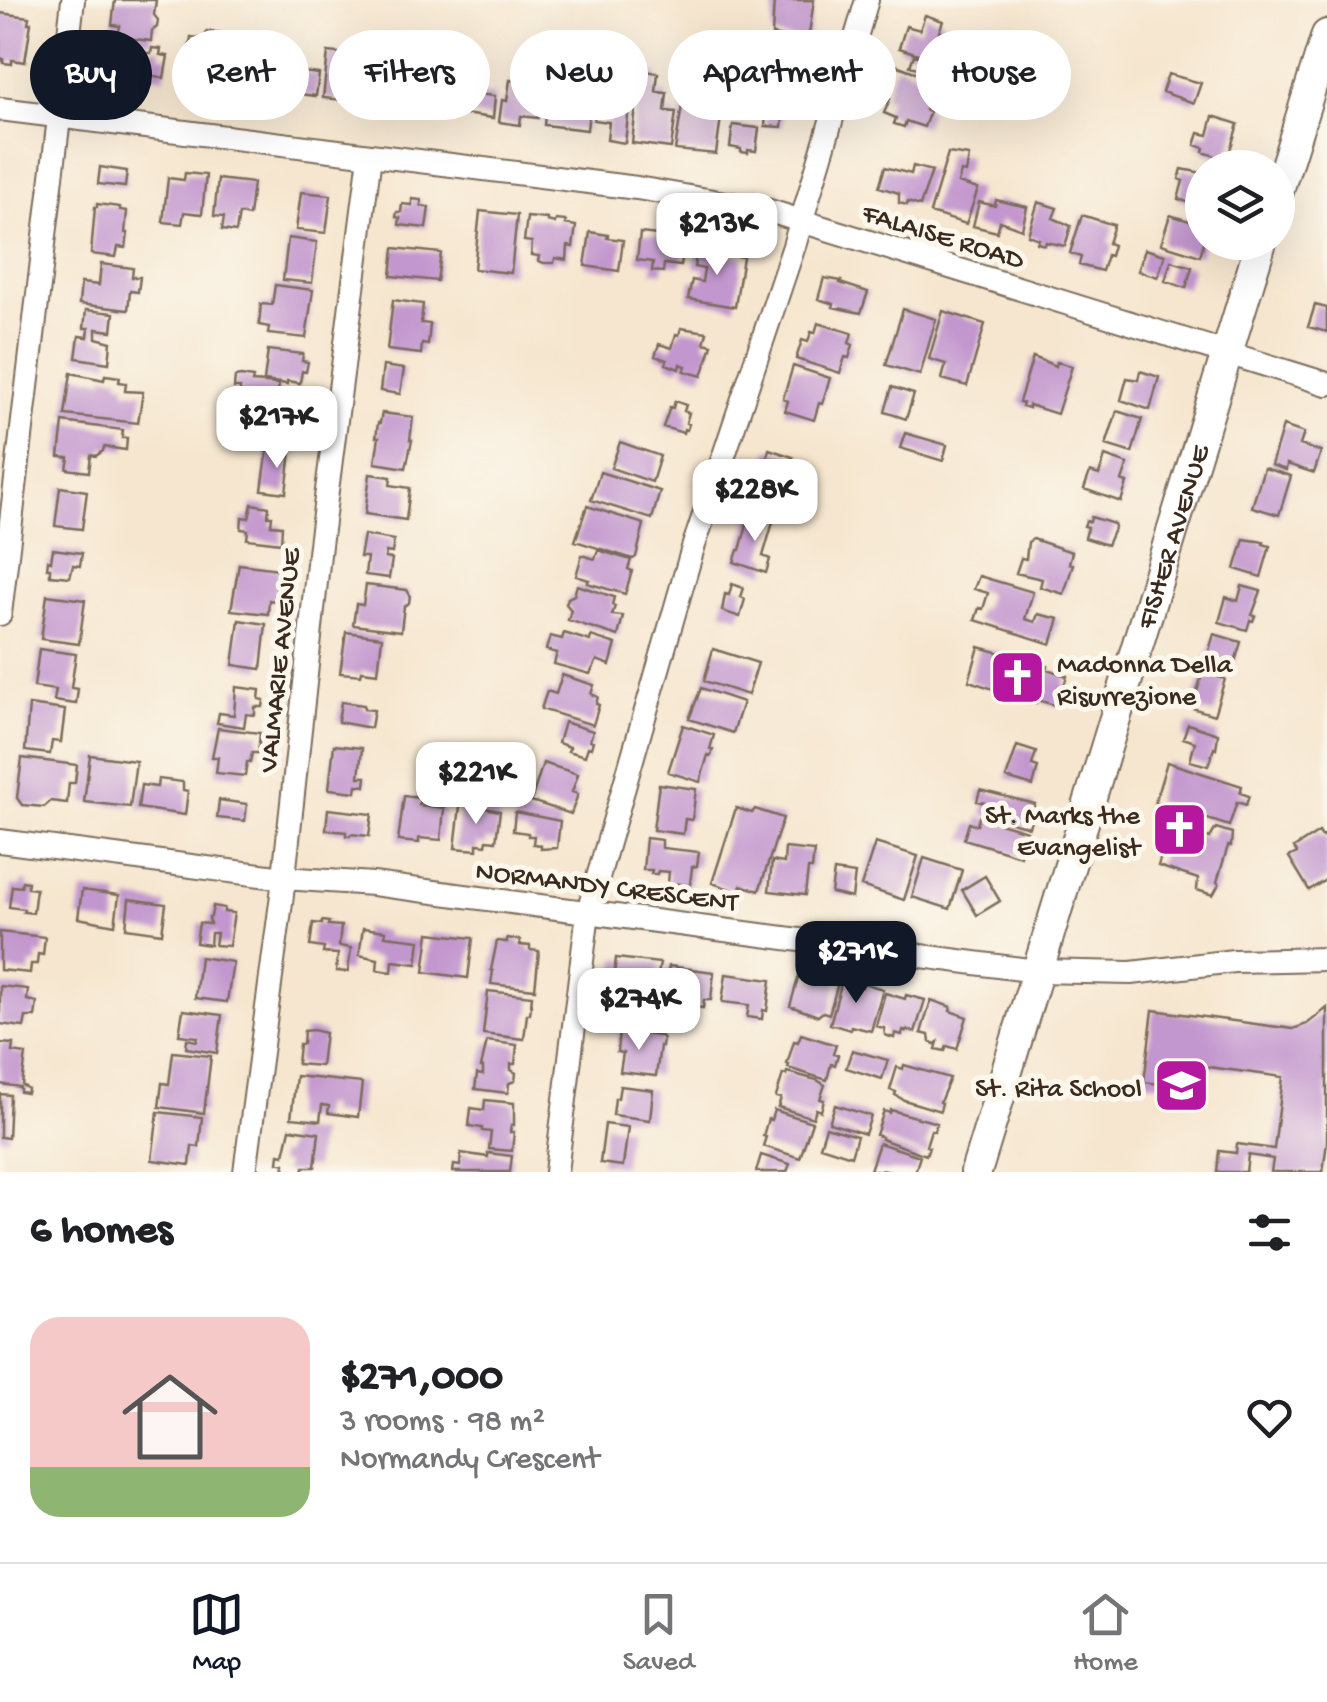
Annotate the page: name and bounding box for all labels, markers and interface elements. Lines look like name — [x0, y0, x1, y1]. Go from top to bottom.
chip: Buy — [30, 30, 152, 120]
chip: Rent — [172, 30, 309, 120]
chip: Filters — [329, 30, 490, 120]
chip: New — [510, 30, 648, 120]
chip: Apartment — [668, 30, 896, 120]
chip: House — [916, 30, 1071, 120]
map controls — [1185, 150, 1295, 260]
button: layers — [1185, 150, 1295, 260]
pin: $213K — [647, 193, 787, 278]
street label: FALAISE ROAD — [857, 198, 1028, 279]
text: $213K — [678, 206, 756, 244]
pin: $217K — [207, 386, 347, 471]
text: $217K — [238, 399, 316, 437]
street label: FISHER AVENUE — [1131, 440, 1219, 634]
pin: $228K — [685, 459, 825, 544]
text: $228K — [715, 472, 795, 510]
street label: VALMARIE AVENUE — [253, 545, 310, 775]
church icon: Madonna Della Risurrezione — [988, 648, 1048, 708]
place label: Madonna Della Risurrezione — [1057, 650, 1234, 715]
pin: $221K — [406, 742, 546, 827]
text: $221K — [438, 755, 514, 793]
church icon: St. Marks the Evangelist — [1149, 799, 1209, 859]
place label: St. Marks the Evangelist — [985, 801, 1143, 866]
street label: NORMANDY CRESCENT — [473, 856, 741, 921]
pin: $271K — [786, 921, 926, 1006]
text: $271K — [817, 934, 895, 972]
pin: $274K — [569, 968, 709, 1053]
text: $274K — [599, 981, 679, 1019]
school or university icon: St. Rita School — [1151, 1056, 1211, 1116]
place label: St. Rita School — [975, 1074, 1142, 1107]
icon: filters — [1242, 1205, 1297, 1260]
text: 6 homes — [30, 1208, 173, 1257]
text: $271,000 — [340, 1355, 503, 1404]
icon: home — [110, 1357, 230, 1477]
icon: heart — [1242, 1390, 1297, 1445]
text: 3 rooms · 98 m² — [340, 1404, 545, 1442]
text: Normandy Crescent — [340, 1442, 599, 1480]
tab: Map — [189, 1587, 244, 1680]
tab: Saved — [623, 1587, 694, 1680]
tab: Home — [1073, 1587, 1138, 1680]

